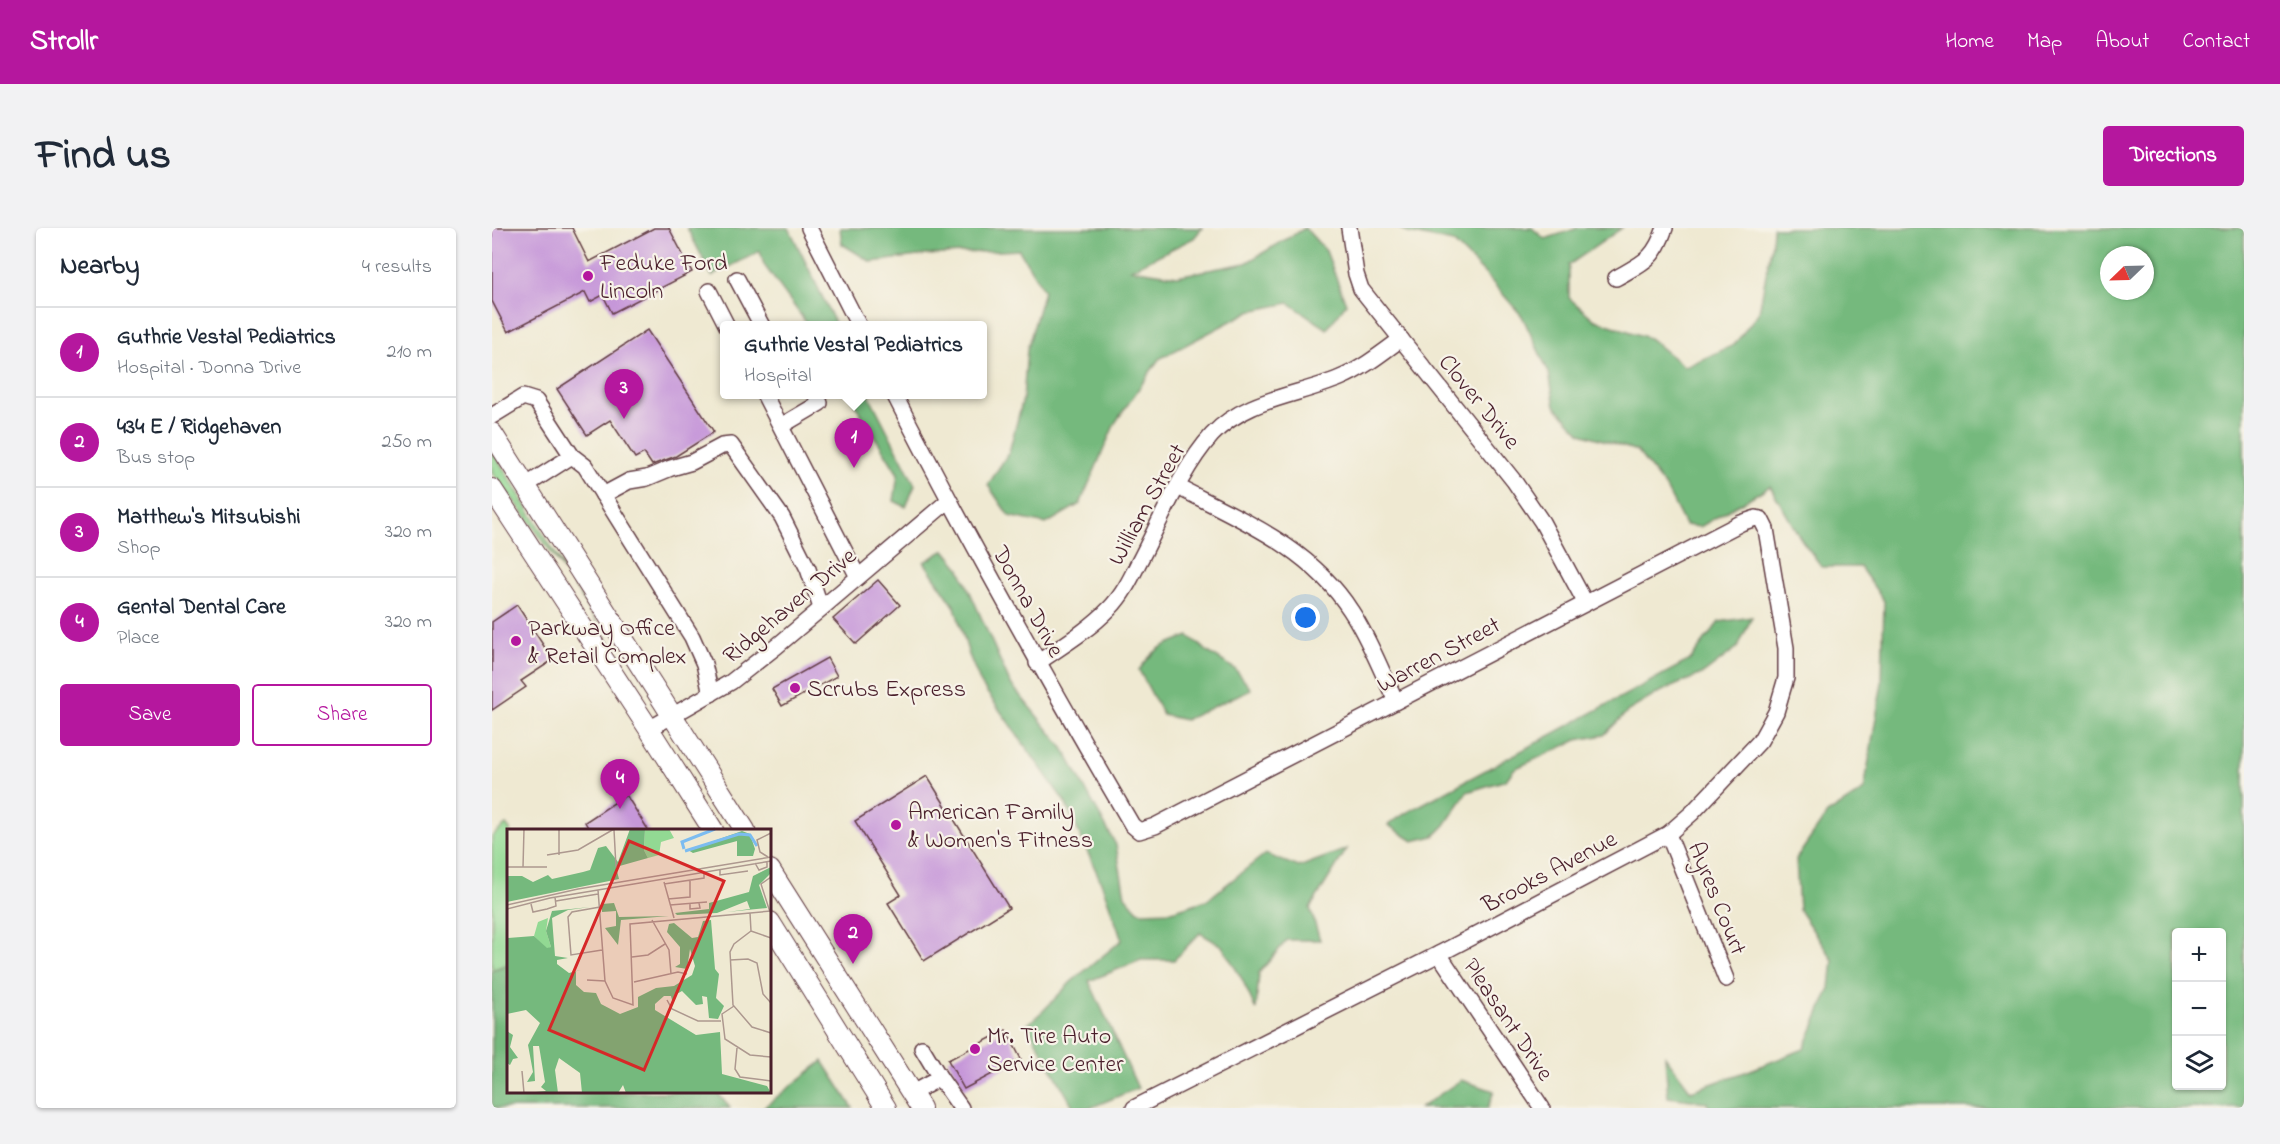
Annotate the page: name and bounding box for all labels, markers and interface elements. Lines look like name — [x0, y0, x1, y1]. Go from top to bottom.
text: Strollr — [30, 22, 98, 63]
text: Home — [1945, 27, 1994, 57]
text: Map — [2027, 27, 2062, 57]
text: About — [2095, 27, 2149, 57]
text: Contact — [2182, 27, 2250, 57]
text: Find us — [36, 126, 171, 187]
button: Directions — [2103, 126, 2244, 186]
north arrow — [2100, 246, 2154, 300]
place label: Feduke Ford Lincoln — [599, 247, 728, 310]
text: Nearby — [60, 248, 139, 286]
text: 4 results — [362, 253, 432, 282]
marker: Feduke Ford Lincoln — [581, 269, 595, 283]
popup — [720, 321, 987, 399]
text: Guthrie Vestal Pediatrics — [117, 322, 336, 354]
text: Guthrie Vestal Pediatrics — [744, 330, 963, 362]
text: 1 — [76, 338, 83, 367]
text: 210 m — [387, 338, 432, 367]
street label: Clover Drive — [1429, 347, 1528, 458]
text: Hospital · Donna Drive — [117, 354, 301, 383]
text: Hospital — [744, 362, 812, 391]
pin: 3 — [604, 370, 644, 419]
text: 434 E / Ridgehaven — [117, 412, 281, 444]
pin: 1 — [834, 418, 874, 468]
text: 2 — [75, 428, 84, 457]
text: 250 m — [381, 428, 432, 457]
street label: William Street — [1100, 438, 1196, 573]
text: Bus stop — [117, 444, 195, 473]
text: Matthew's Mitsubishi — [117, 502, 300, 534]
text: 3 — [75, 518, 84, 547]
text: 320 m — [385, 518, 432, 547]
text: Shop — [117, 534, 161, 563]
street label: Donna Drive — [981, 539, 1072, 665]
street label: Ridgehaven Drive — [716, 540, 866, 674]
text: Gental Dental Care — [117, 592, 286, 624]
your location — [1291, 603, 1320, 632]
text: 4 — [75, 608, 84, 637]
text: 320 m — [385, 608, 432, 637]
street label: Warren Street — [1371, 609, 1507, 703]
place label: Parkway Office & Retail Complex — [528, 612, 687, 675]
text: Place — [117, 624, 159, 653]
marker: Parkway Office & Retail Complex — [509, 634, 523, 648]
place label: Scrubs Express — [807, 673, 966, 708]
marker: Scrubs Express — [788, 681, 802, 695]
button: Save — [60, 684, 240, 746]
button: Share — [252, 684, 432, 746]
pin: 4 — [600, 760, 640, 809]
place label: American Family & Women's Fitness — [908, 796, 1093, 859]
marker: American Family & Women's Fitness — [889, 818, 903, 832]
street label: Brooks Avenue — [1476, 823, 1624, 924]
inset map — [507, 829, 771, 1093]
street label: Ayres Court — [1676, 837, 1754, 961]
pin: 2 — [834, 914, 872, 964]
map controls — [2172, 928, 2226, 1090]
button: + — [2172, 928, 2226, 982]
street label: Pleasant Drive — [1453, 952, 1561, 1089]
button: − — [2172, 982, 2226, 1036]
place label: Mr. Tire Auto Service Center — [987, 1020, 1124, 1083]
button: layers — [2172, 1036, 2226, 1090]
marker: Mr. Tire Auto Service Center — [968, 1042, 982, 1056]

